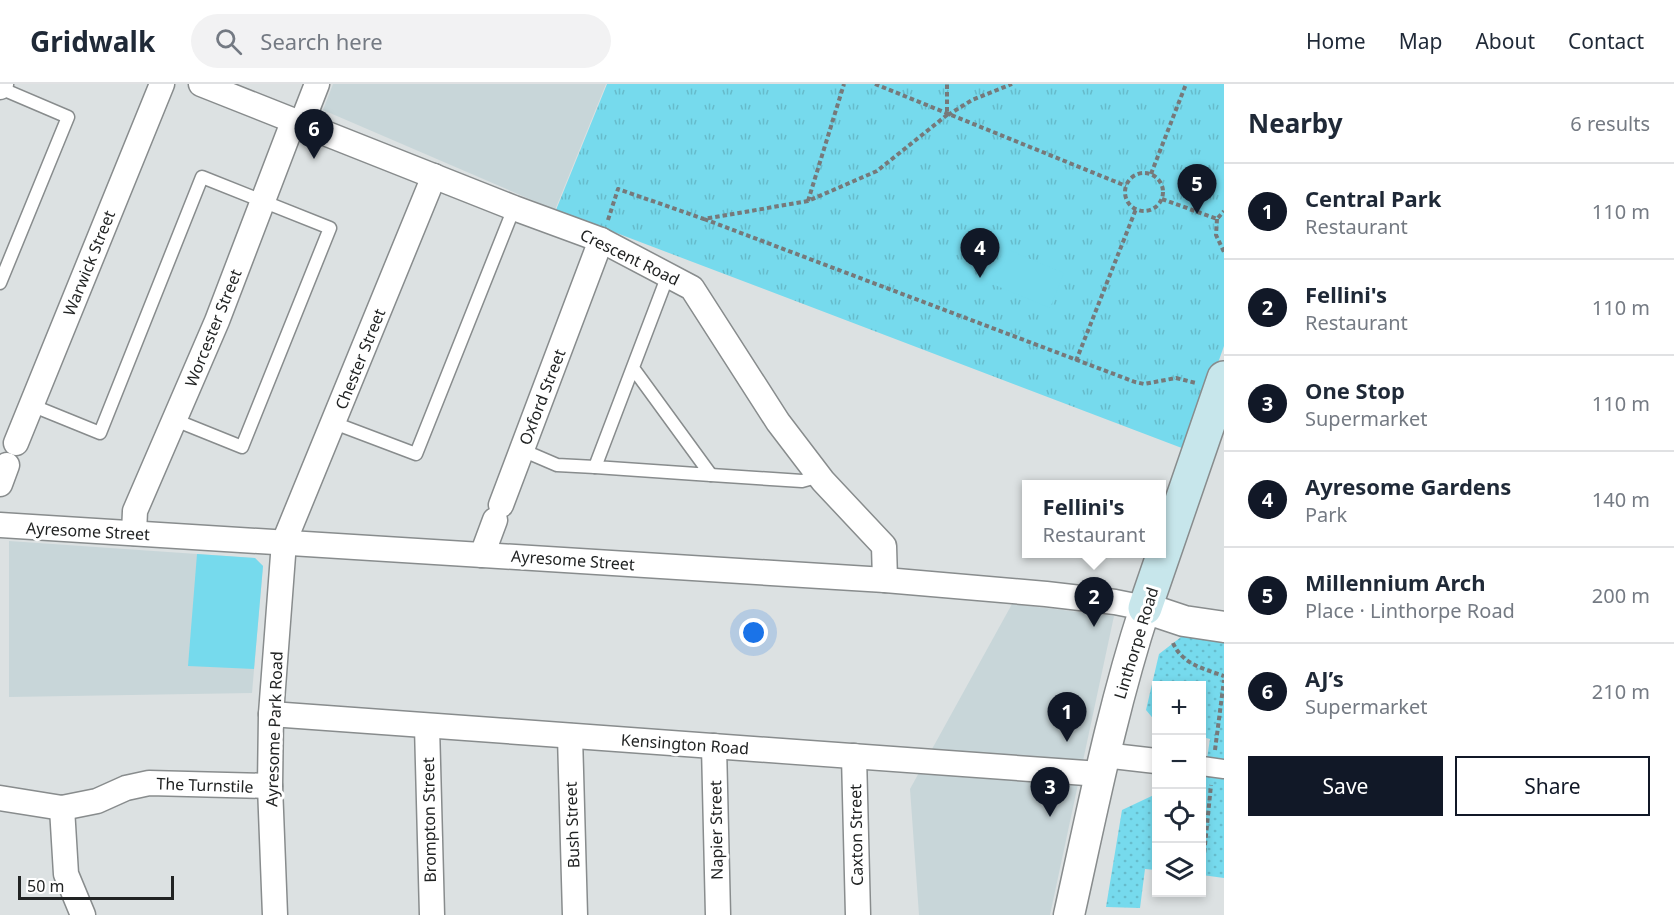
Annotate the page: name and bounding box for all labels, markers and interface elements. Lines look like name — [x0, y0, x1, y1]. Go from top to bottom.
search box — [191, 14, 611, 68]
text: Gridwalk — [30, 22, 155, 60]
icon: search — [212, 25, 245, 58]
text: Search here — [260, 26, 383, 56]
text: Home — [1306, 27, 1366, 55]
text: Map — [1399, 27, 1442, 55]
text: About — [1475, 27, 1535, 55]
text: Contact — [1568, 27, 1644, 55]
text: Nearby — [1248, 105, 1343, 141]
pin: 6 — [294, 110, 334, 159]
text: 6 results — [1570, 110, 1650, 137]
pin: 5 — [1178, 164, 1216, 214]
text: Central Park — [1305, 183, 1441, 213]
text: 1 — [1262, 198, 1273, 225]
text: 110 m — [1592, 198, 1650, 225]
street label: Warwick Street — [58, 207, 120, 319]
text: Restaurant — [1305, 213, 1408, 240]
street label: Crescent Road — [577, 223, 683, 291]
pin: 4 — [960, 228, 1000, 278]
street label: Worcester Street — [179, 266, 247, 390]
text: Fellini's — [1305, 279, 1387, 309]
text: 2 — [1262, 294, 1273, 321]
text: 110 m — [1592, 294, 1650, 321]
street label: Chester Street — [330, 305, 390, 413]
text: Restaurant — [1305, 309, 1408, 336]
street label: Oxford Street — [514, 346, 570, 448]
text: One Stop — [1305, 375, 1405, 405]
text: 3 — [1262, 390, 1273, 417]
text: 110 m — [1592, 390, 1650, 417]
text: Supermarket — [1305, 405, 1428, 432]
text: Ayresome Gardens — [1305, 471, 1511, 501]
popup — [1022, 480, 1166, 558]
text: 4 — [1262, 486, 1273, 513]
text: 140 m — [1592, 486, 1650, 513]
text: Fellini's — [1043, 491, 1125, 521]
text: Park — [1305, 501, 1347, 528]
street label: Ayresome Street — [26, 517, 151, 545]
text: Restaurant — [1043, 521, 1145, 548]
street label: Ayresome Street — [510, 545, 636, 575]
text: Millennium Arch — [1305, 567, 1486, 597]
pin: 2 — [1074, 578, 1114, 627]
text: 5 — [1262, 582, 1273, 609]
text: 200 m — [1592, 582, 1650, 609]
street label: Linthorpe Road — [1109, 584, 1163, 702]
text: Place · Linthorpe Road — [1305, 597, 1515, 624]
your location — [739, 618, 768, 647]
street label: Ayresome Park Road — [260, 651, 288, 807]
text: AJ’s — [1305, 663, 1344, 693]
text: 6 — [1262, 678, 1273, 705]
text: 210 m — [1592, 678, 1650, 705]
map controls — [1152, 681, 1206, 897]
button: + — [1152, 681, 1206, 735]
pin: 1 — [1048, 692, 1086, 742]
text: Supermarket — [1305, 693, 1428, 720]
street label: Kensington Road — [620, 729, 750, 759]
button: − — [1152, 735, 1206, 789]
button: Save — [1248, 756, 1443, 816]
button: Share — [1455, 756, 1650, 816]
street label: Brompton Street — [417, 757, 441, 883]
pin: 3 — [1030, 768, 1070, 817]
street label: The Turnstile — [156, 772, 254, 798]
street label: Napier Street — [704, 780, 728, 880]
street label: Bush Street — [559, 781, 585, 869]
street label: Caxton Street — [844, 784, 868, 886]
button: locate — [1152, 789, 1206, 843]
button: layers — [1152, 843, 1206, 897]
scale bar — [18, 873, 174, 900]
text: 50 m — [27, 875, 64, 897]

